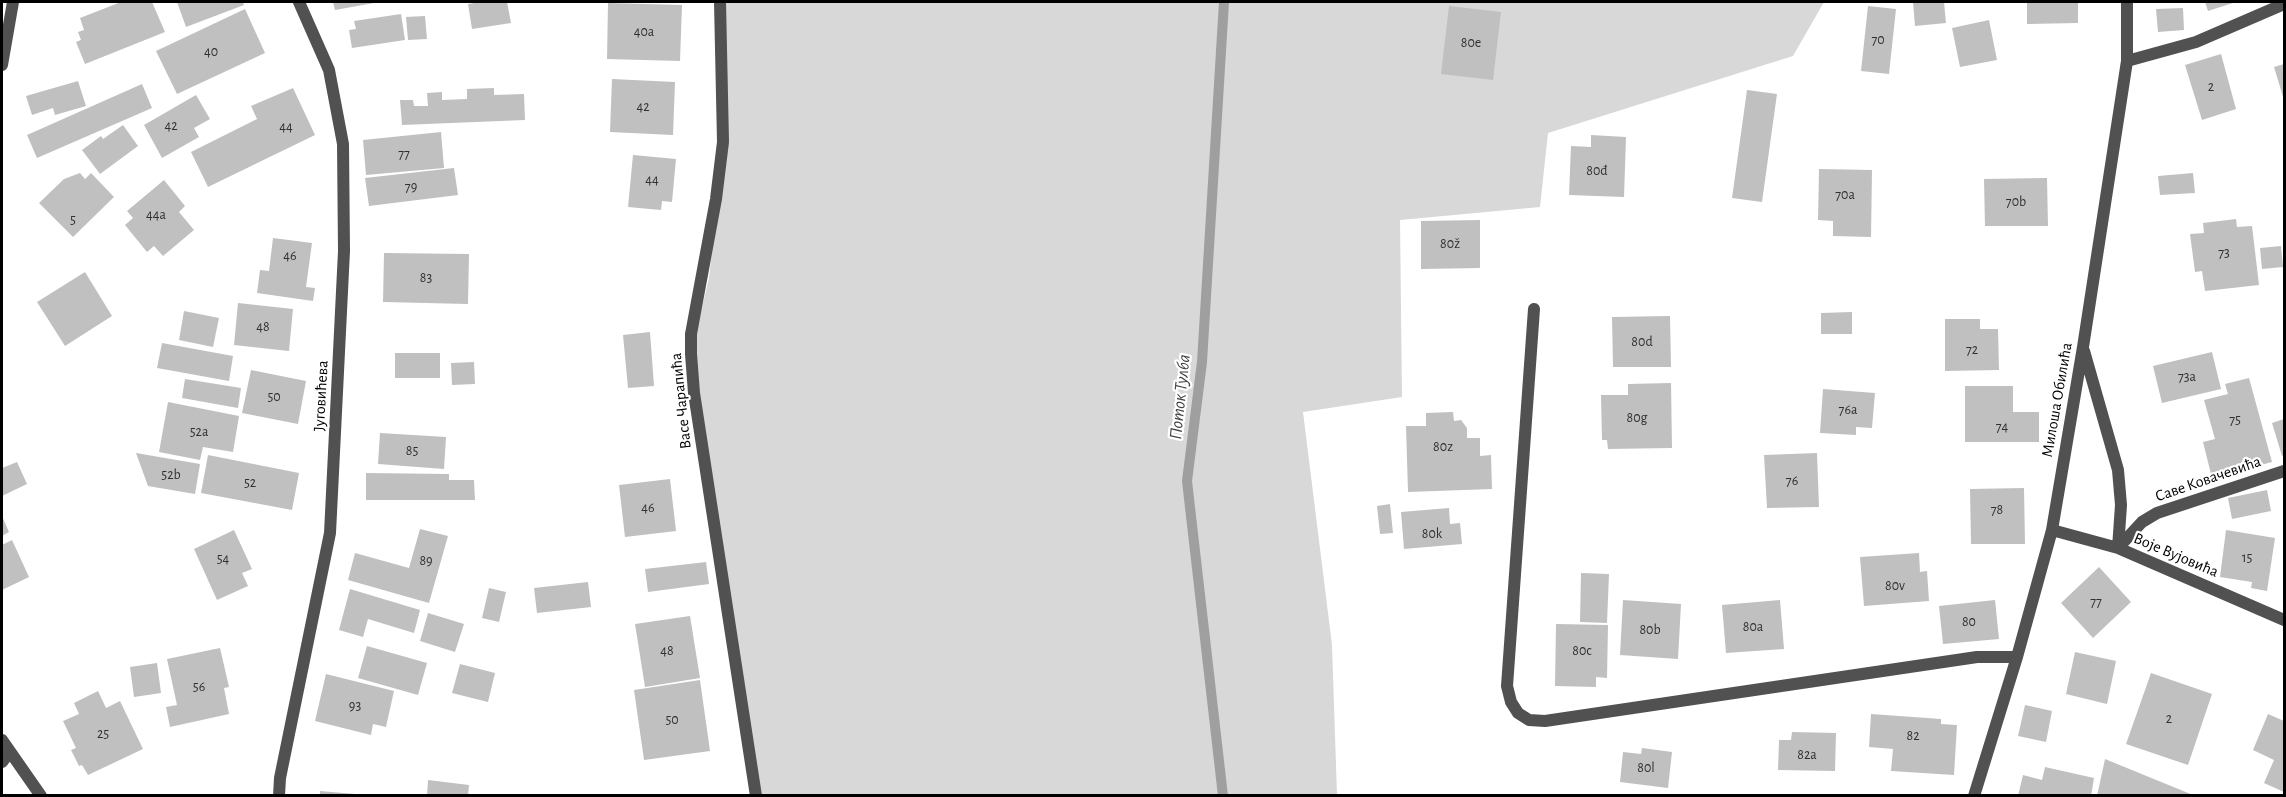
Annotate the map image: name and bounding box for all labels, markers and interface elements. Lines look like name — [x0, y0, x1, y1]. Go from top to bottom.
house number: 40a — [634, 24, 654, 40]
house number: 70 — [1871, 32, 1885, 48]
house number: 80e — [1461, 35, 1481, 51]
house number: 40 — [204, 44, 218, 60]
house number: 2 — [2208, 79, 2214, 95]
house number: 42 — [636, 99, 650, 115]
house number: 42 — [164, 118, 178, 134]
house number: 44 — [279, 119, 293, 135]
house number: 77 — [398, 146, 410, 162]
house number: 80đ — [1586, 163, 1608, 179]
house number: 44 — [645, 172, 659, 188]
house number: 79 — [405, 179, 417, 195]
house number: 70a — [1835, 187, 1855, 203]
house number: 70b — [2006, 194, 2026, 210]
house number: 44a — [146, 207, 166, 223]
house number: 5 — [70, 212, 76, 228]
house number: 80ž — [1440, 236, 1460, 252]
house number: 73 — [2218, 245, 2230, 261]
house number: 46 — [283, 248, 297, 264]
house number: 83 — [420, 270, 432, 286]
house number: 48 — [256, 319, 270, 335]
house number: 80d — [1631, 334, 1653, 350]
street label: Милоша Обилића — [2037, 341, 2077, 459]
house number: 72 — [1966, 342, 1978, 358]
street label: Васе Чарапића — [666, 352, 696, 450]
water label: Поток Тулба — [1165, 353, 1195, 441]
street label: Југовићева — [310, 360, 332, 432]
house number: 73a — [2178, 369, 2196, 385]
house number: 50 — [267, 389, 281, 405]
house number: 76a — [1839, 402, 1857, 418]
house number: 80g — [1627, 410, 1647, 426]
house number: 75 — [2229, 412, 2241, 428]
house number: 74 — [1996, 419, 2008, 435]
house number: 52a — [190, 424, 208, 440]
house number: 80z — [1433, 439, 1453, 455]
house number: 85 — [406, 443, 418, 459]
street label: Саве Ковачевића — [2152, 452, 2264, 506]
house number: 52b — [161, 467, 181, 483]
house number: 76 — [1786, 473, 1798, 489]
house number: 52 — [244, 475, 256, 491]
house number: 46 — [641, 500, 655, 516]
house number: 78 — [1991, 502, 2003, 518]
house number: 80k — [1422, 526, 1442, 542]
street label: Воје Вујовића — [2131, 529, 2221, 581]
house number: 15 — [2242, 550, 2252, 566]
house number: 54 — [217, 551, 229, 567]
house number: 89 — [419, 553, 433, 569]
house number: 80v — [1885, 578, 1905, 594]
house number: 77 — [2090, 594, 2102, 610]
house number: 80 — [1962, 614, 1976, 630]
house number: 80a — [1743, 619, 1763, 635]
house number: 80b — [1639, 622, 1661, 638]
house number: 48 — [660, 643, 674, 659]
house number: 80c — [1572, 643, 1592, 659]
house number: 56 — [193, 679, 205, 695]
house number: 93 — [349, 698, 361, 714]
house number: 2 — [2166, 711, 2172, 727]
house number: 50 — [665, 712, 679, 728]
house number: 25 — [97, 726, 109, 742]
house number: 82 — [1906, 728, 1920, 744]
house number: 82a — [1797, 747, 1817, 763]
house number: 80l — [1637, 760, 1655, 776]

